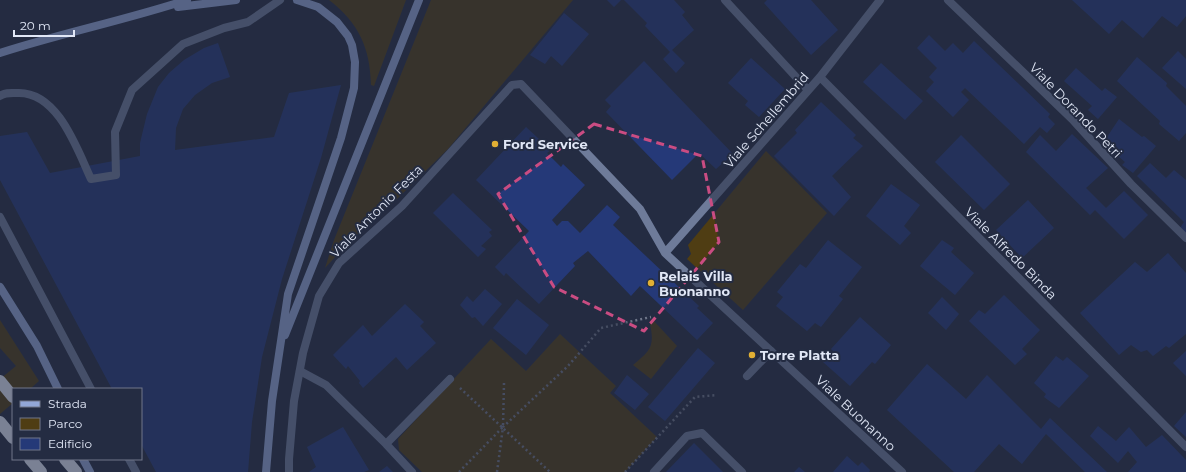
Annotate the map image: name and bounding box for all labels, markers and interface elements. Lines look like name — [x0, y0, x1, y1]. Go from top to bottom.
scale bar — [14, 12, 74, 38]
text: 20 m — [20, 18, 51, 33]
street label: Viale Dorando Petri — [1026, 59, 1126, 161]
street label: Viale Schellembrid — [720, 69, 812, 171]
place label: Ford Service — [503, 136, 588, 152]
marker: Ford Service — [490, 139, 500, 149]
street label: Viale Antonio Festa — [326, 161, 426, 261]
street label: Viale Alfredo Binda — [962, 204, 1060, 302]
place label: Relais Villa Buonanno — [659, 268, 733, 299]
marker: Relais Villa Buonanno — [646, 278, 656, 288]
place label: Torre Platta — [760, 347, 839, 363]
marker: Torre Platta — [747, 350, 757, 360]
street label: Viale Buonanno — [813, 372, 899, 454]
legend — [12, 388, 142, 460]
text: Strada — [48, 396, 87, 411]
text: Parco — [48, 416, 82, 431]
text: Edificio — [48, 436, 92, 451]

